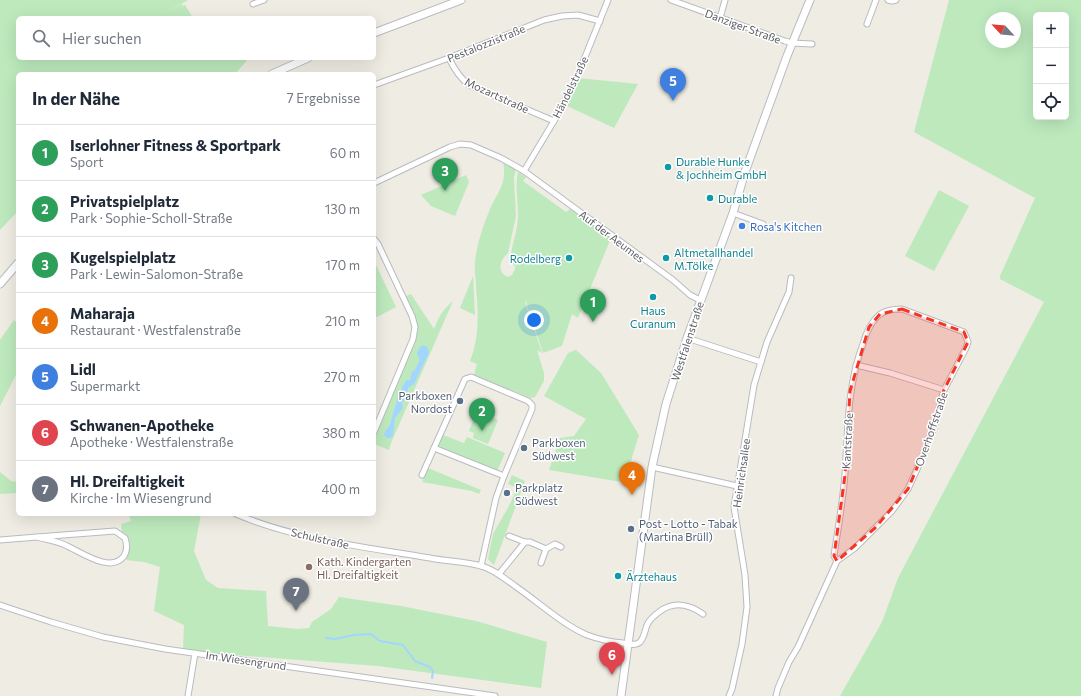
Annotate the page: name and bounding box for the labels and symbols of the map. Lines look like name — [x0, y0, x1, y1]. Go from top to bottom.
street label: Danziger Straße — [703, 6, 783, 46]
north arrow — [985, 12, 1021, 48]
street label: Pestalozzistraße — [445, 21, 527, 65]
street label: Händelstraße — [549, 54, 591, 120]
pin: 5 — [660, 68, 686, 101]
street label: Mozartstraße — [463, 74, 531, 116]
place label: Durable Hunke & Jochheim GmbH — [676, 155, 767, 182]
pin: 3 — [432, 158, 458, 191]
marker: Durable Hunke & Jochheim GmbH — [663, 162, 673, 172]
place label: Durable — [718, 192, 758, 205]
marker: Durable — [705, 193, 715, 203]
street label: Auf der Aeumes — [577, 207, 647, 265]
place label: Rosa's Kitchen — [750, 220, 822, 233]
marker: Rosa's Kitchen — [737, 221, 747, 231]
place label: Altmetallhandel M.Tölke — [674, 246, 753, 272]
place label: Rodelberg — [510, 252, 561, 265]
marker: Rodelberg — [564, 253, 574, 263]
marker: Altmetallhandel M.Tölke — [661, 253, 671, 263]
pin: 1 — [580, 289, 606, 322]
marker: Haus Curanum — [648, 292, 658, 302]
street label: Westfalenstraße — [668, 300, 706, 382]
place label: Haus Curanum — [630, 304, 676, 330]
your location — [524, 310, 544, 330]
place label: Parkboxen Nordost — [398, 389, 452, 415]
street label: Overhoffstraße — [912, 390, 950, 468]
marker: Parkboxen Nordost — [455, 396, 465, 406]
pin: 2 — [469, 398, 495, 431]
street label: Kantstraße — [839, 413, 855, 469]
place label: Parkboxen Südwest — [532, 436, 586, 462]
street label: Heinrichsallee — [730, 437, 752, 509]
marker: Parkboxen Südwest — [519, 443, 529, 453]
pin: 4 — [619, 462, 645, 495]
place label: Parkplatz Südwest — [515, 481, 564, 507]
marker: Parkplatz Südwest — [502, 488, 512, 498]
place label: Post - Lotto - Tabak (Martina Brüll) — [639, 517, 738, 543]
marker: Post - Lotto - Tabak (Martina Brüll) — [626, 524, 636, 534]
street label: Schulstraße — [290, 525, 350, 551]
place label: Kath. Kindergarten Hl. Dreifaltigkeit — [317, 555, 411, 581]
marker: Kath. Kindergarten Hl. Dreifaltigkeit — [304, 562, 314, 572]
place label: Ärztehaus — [626, 569, 677, 583]
marker: Ärztehaus — [613, 571, 623, 581]
pin: 7 — [283, 578, 309, 611]
pin: 6 — [599, 642, 625, 675]
street label: Im Wiesengrund — [205, 648, 287, 672]

